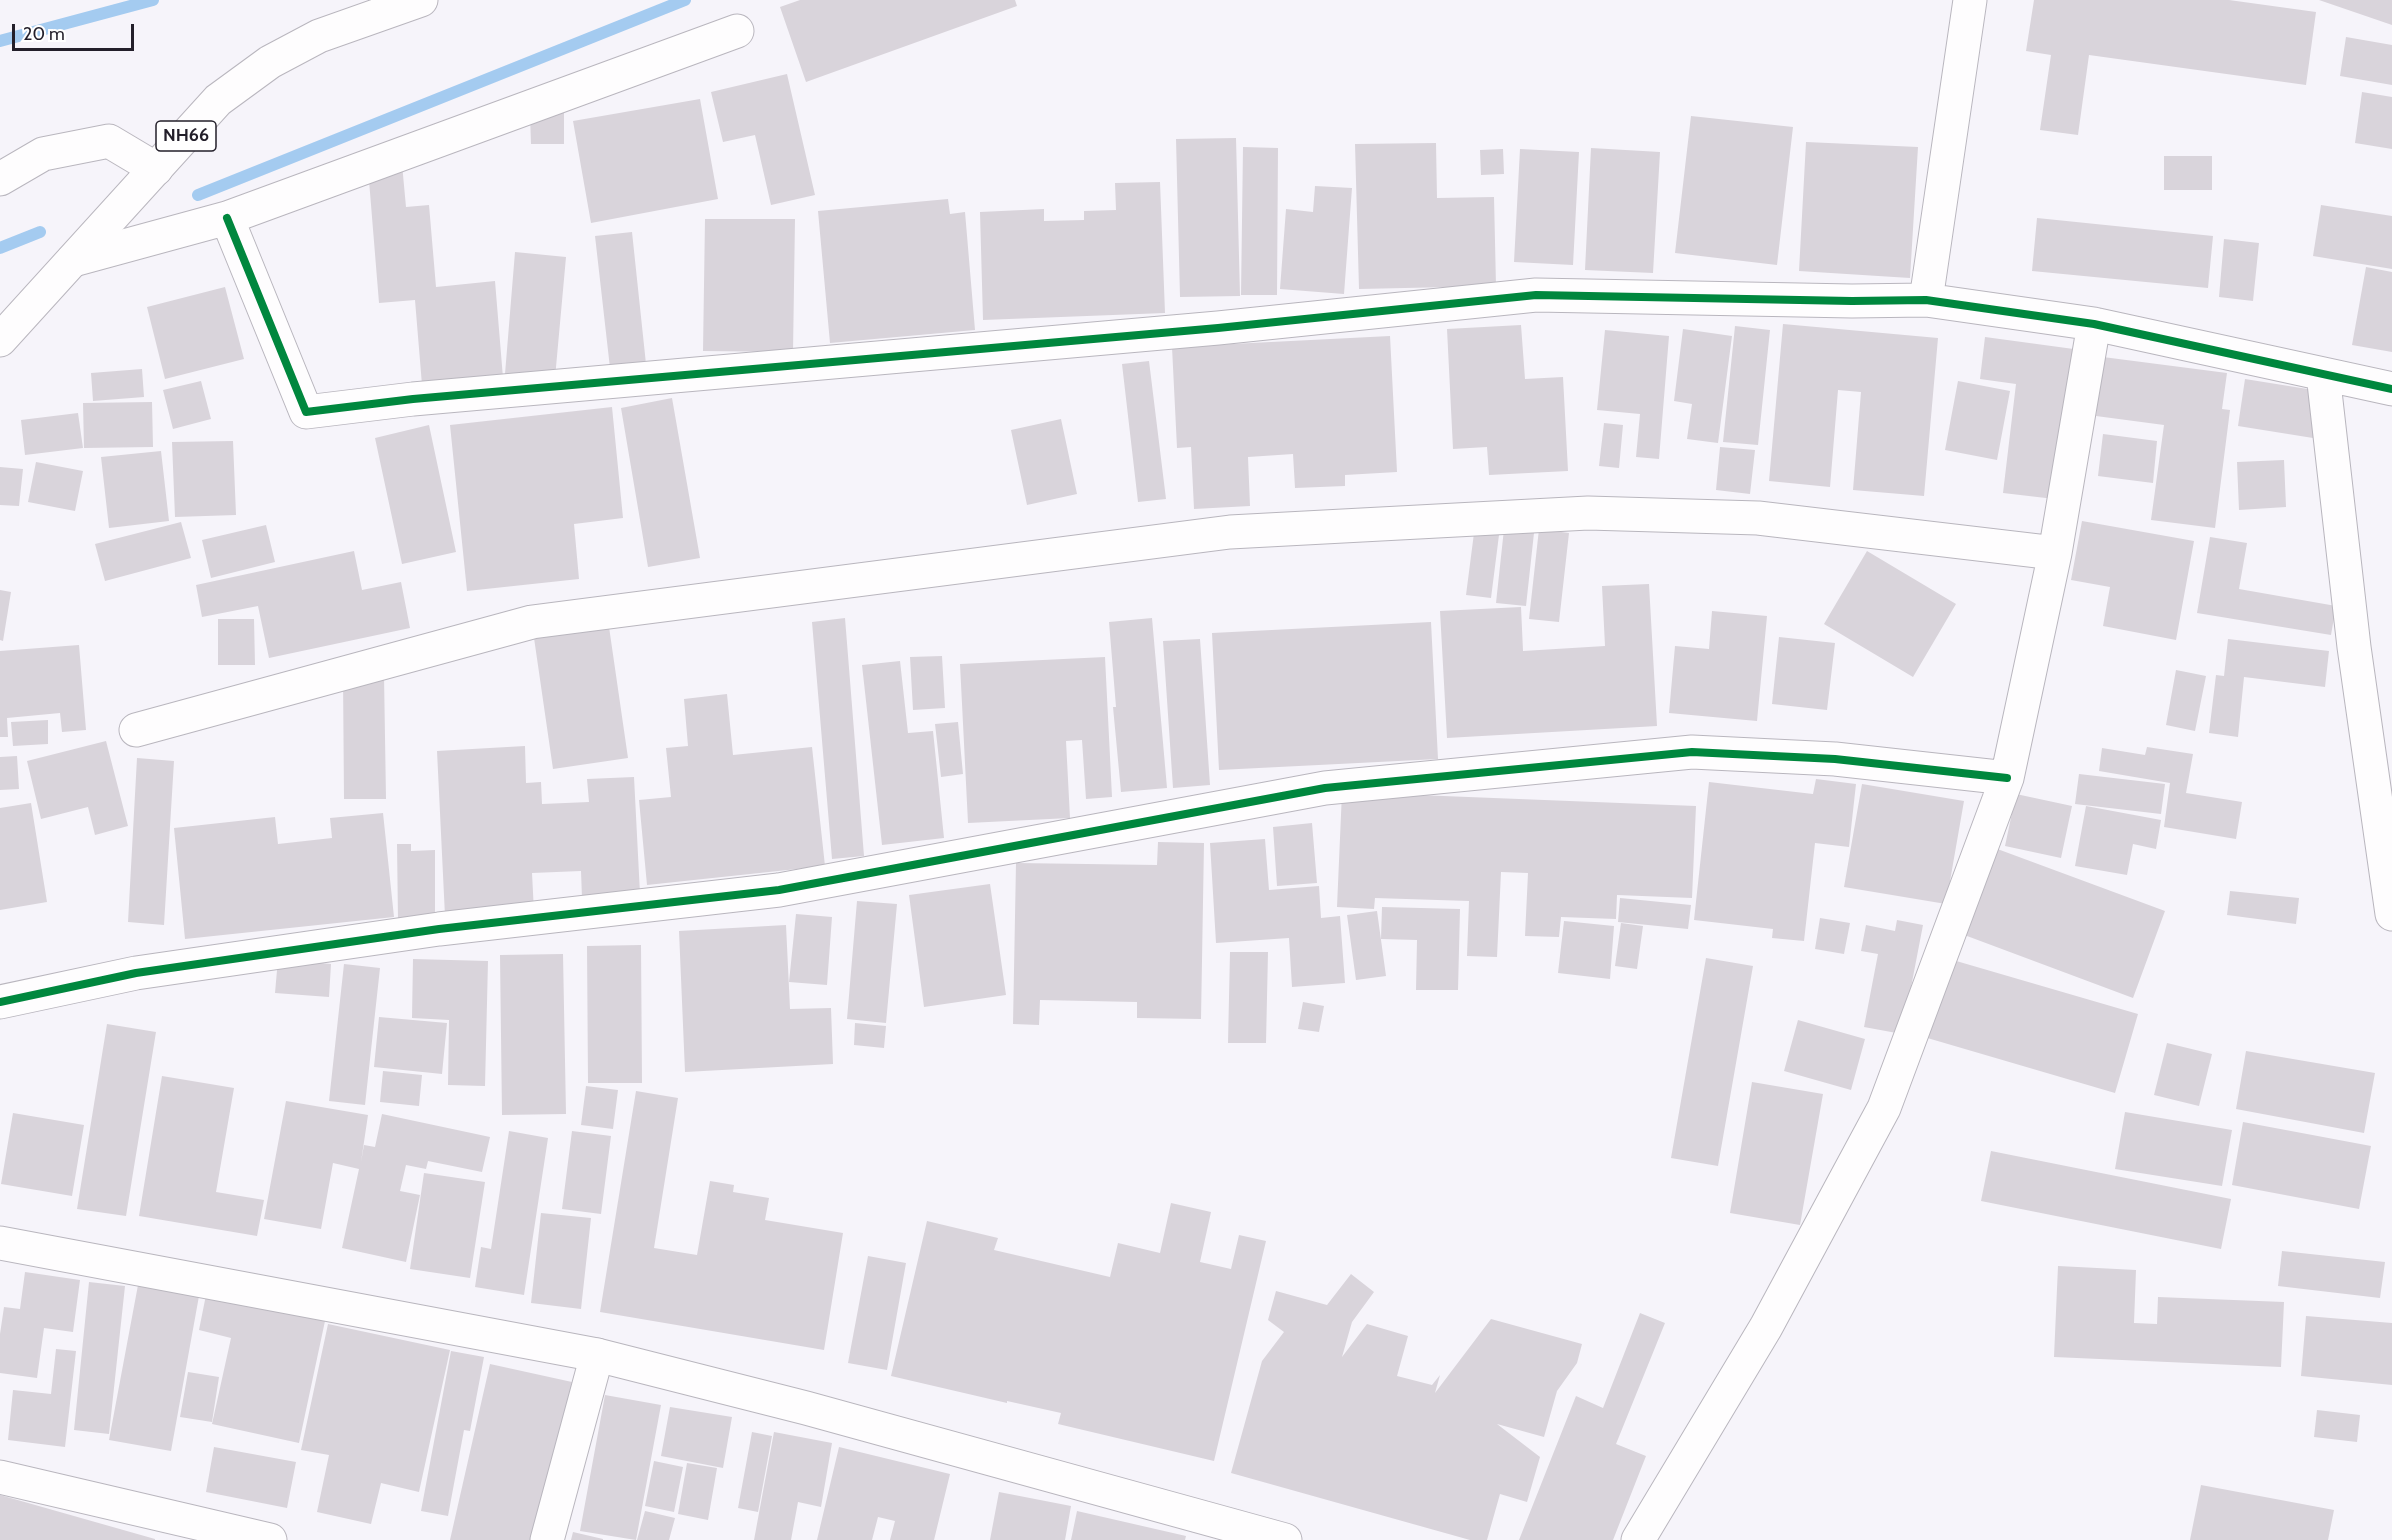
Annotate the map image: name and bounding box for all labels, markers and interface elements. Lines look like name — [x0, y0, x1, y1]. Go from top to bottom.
scale bar — [15, 12, 136, 50]
text: 20 m — [23, 23, 65, 45]
road number: NH66 — [156, 121, 216, 151]

